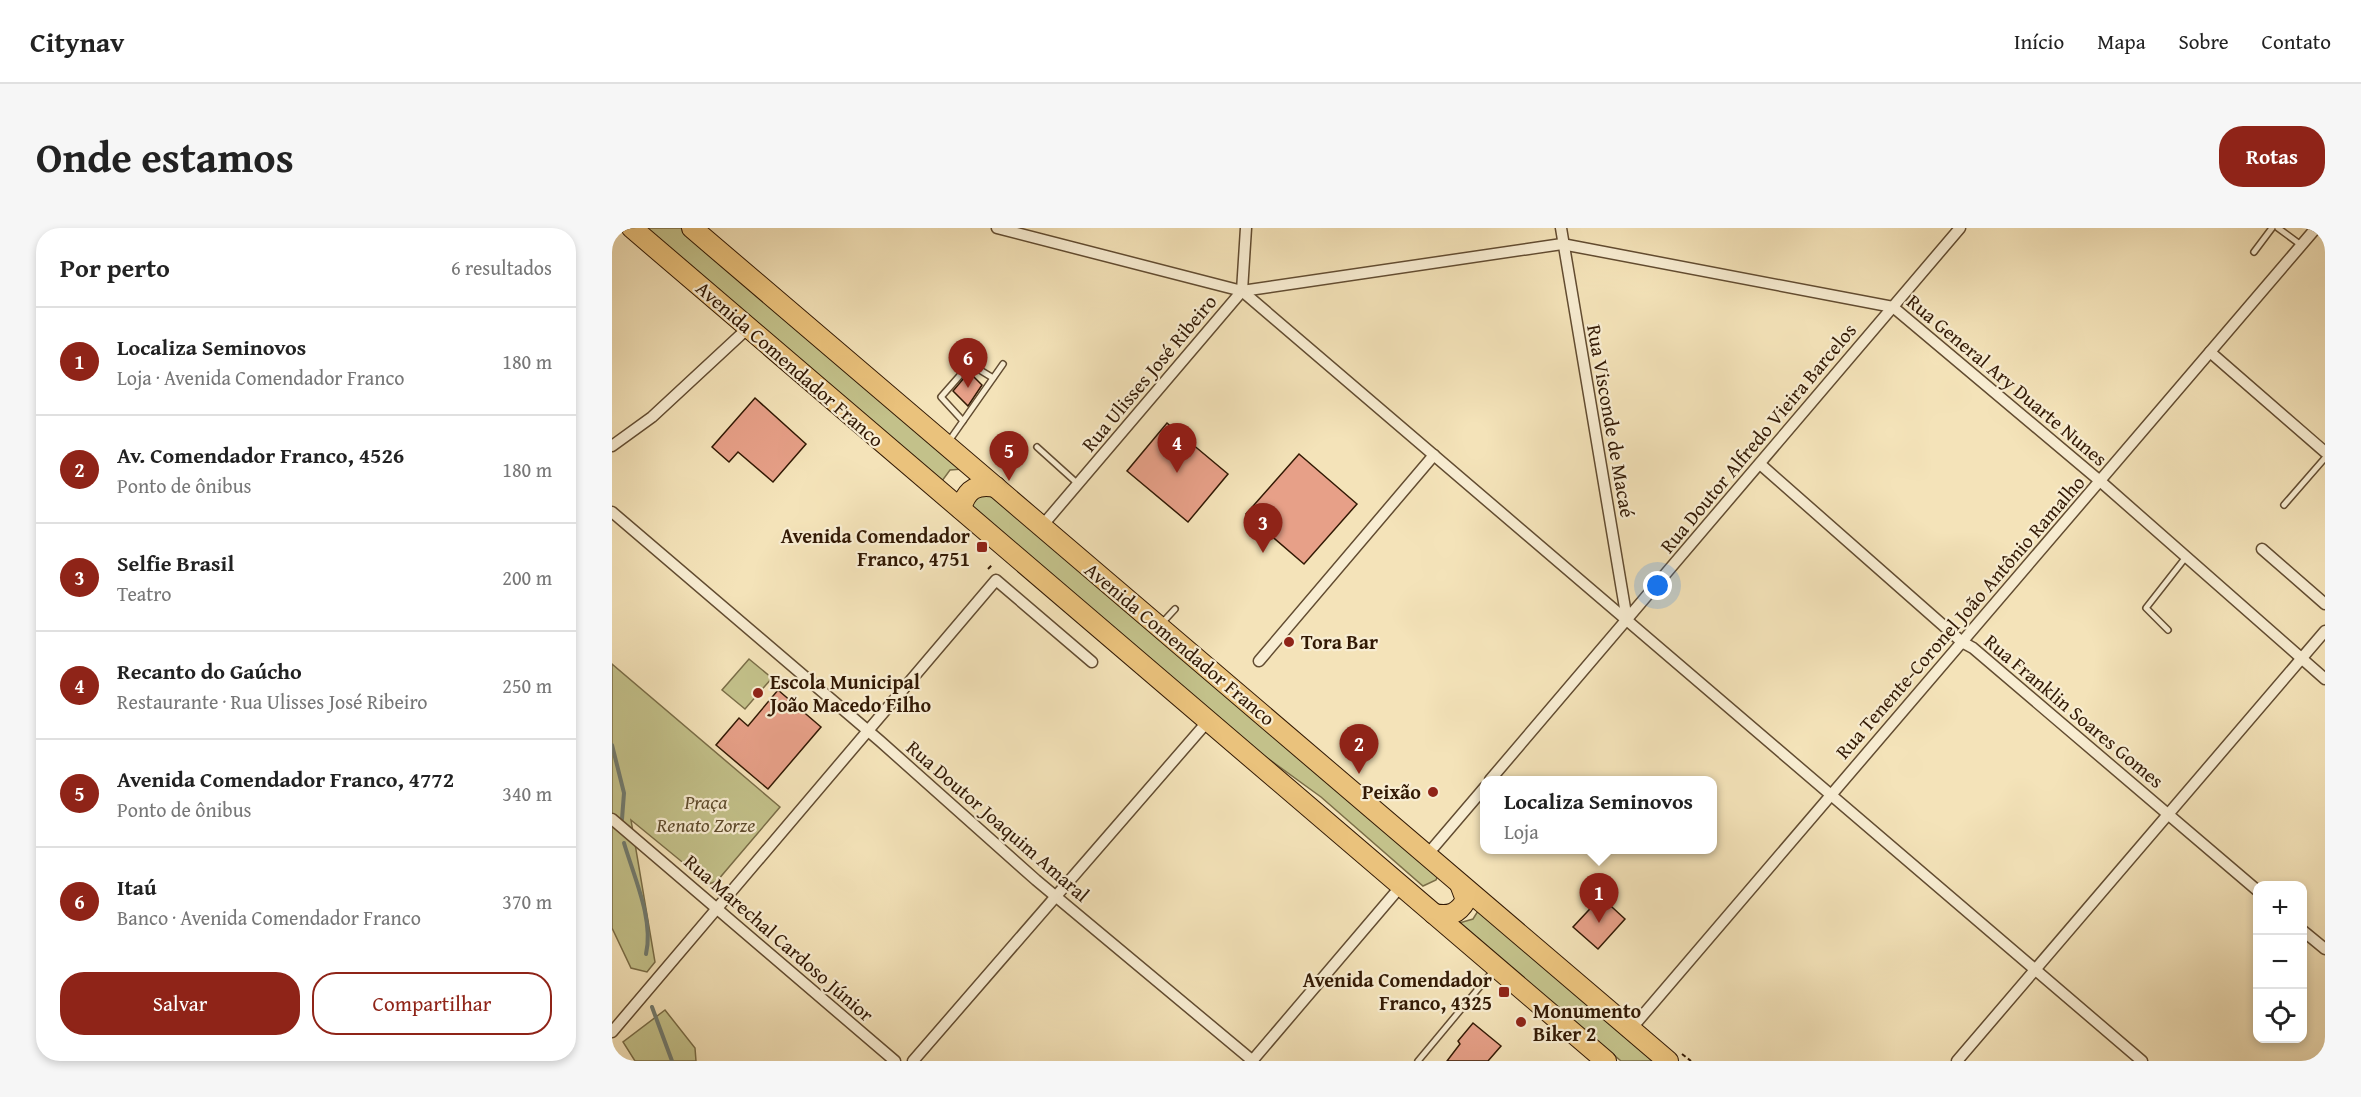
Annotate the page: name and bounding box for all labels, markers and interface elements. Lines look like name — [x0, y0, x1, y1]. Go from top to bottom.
text: Citynav — [30, 21, 124, 62]
text: Início — [2014, 26, 2064, 57]
text: Mapa — [2097, 26, 2146, 57]
text: Sobre — [2179, 26, 2229, 57]
text: Contato — [2262, 26, 2331, 57]
text: Onde estamos — [36, 126, 294, 187]
button: Rotas — [2219, 126, 2325, 187]
text: Por perto — [60, 248, 170, 287]
text: 6 resultados — [451, 253, 552, 282]
street label: Avenida Comendador Franco — [690, 274, 891, 454]
street label: Rua General Ary Duarte Nunes — [1901, 287, 2114, 472]
street label: Rua Ulisses José Ribeiro — [1074, 288, 1223, 457]
street label: Rua Doutor Alfredo Vieira Barcelos — [1653, 316, 1863, 559]
street label: Rua Visconde de Macaé — [1580, 322, 1643, 520]
text: Localiza Seminovos — [117, 331, 306, 363]
pin: 6 — [948, 338, 988, 388]
text: 1 — [74, 347, 85, 376]
text: 180 m — [502, 347, 552, 376]
text: Loja · Avenida Comendador Franco — [117, 363, 405, 392]
pin: 4 — [1158, 424, 1196, 473]
pin: 5 — [990, 432, 1028, 481]
text: Av. Comendador Franco, 4526 — [117, 439, 404, 471]
text: 2 — [74, 455, 85, 484]
text: 180 m — [502, 455, 552, 484]
street label: Rua Tenente-Coronel João Antônio Ramalho — [1828, 468, 2091, 765]
text: Ponto de ônibus — [117, 471, 251, 500]
pin: 3 — [1244, 504, 1282, 553]
place label: Avenida Comendador Franco, 4751 — [781, 521, 970, 573]
marker: Avenida Comendador Franco, 4751 — [975, 540, 989, 554]
text: Selfie Brasil — [117, 547, 234, 579]
street label: Avenida Comendador Franco — [1079, 555, 1282, 732]
text: 3 — [74, 563, 85, 592]
text: 200 m — [502, 563, 552, 592]
your location — [1643, 571, 1672, 600]
text: Teatro — [117, 579, 171, 608]
place label: Tora Bar — [1301, 627, 1378, 656]
street label: Rua Franklin Soares Gomes — [1978, 627, 2170, 795]
marker: Tora Bar — [1282, 635, 1296, 649]
text: Recanto do Gaúcho — [117, 655, 302, 687]
place label: Escola Municipal João Macedo Filho — [767, 667, 931, 719]
text: 4 — [74, 671, 85, 700]
text: 250 m — [502, 671, 552, 700]
marker: Escola Municipal João Macedo Filho — [751, 686, 765, 700]
text: Restaurante · Rua Ulisses José Ribeiro — [117, 687, 428, 716]
pin: 2 — [1340, 724, 1378, 774]
street label: Rua Doutor Joaquim Amaral — [901, 733, 1096, 909]
text: Avenida Comendador Franco, 4772 — [117, 763, 454, 795]
popup — [1480, 776, 1717, 854]
place label: Peixão — [1362, 777, 1421, 806]
text: 5 — [74, 779, 85, 808]
text: 340 m — [502, 779, 552, 808]
marker: Peixão — [1426, 785, 1440, 799]
text: Localiza Seminovos — [1504, 785, 1693, 817]
park label: Praça Renato Zorze — [656, 787, 755, 839]
text: Ponto de ônibus — [117, 795, 251, 824]
text: Loja — [1504, 817, 1539, 846]
street label: Rua Marechal Cardoso Júnior — [678, 847, 880, 1028]
text: Itaú — [117, 871, 157, 903]
pin: 1 — [1580, 874, 1618, 923]
map controls — [2253, 881, 2307, 1043]
button: + — [2253, 881, 2307, 935]
text: 6 — [74, 887, 85, 916]
text: 370 m — [502, 887, 552, 916]
text: Banco · Avenida Comendador Franco — [117, 903, 421, 932]
button: − — [2253, 935, 2307, 989]
place label: Avenida Comendador Franco, 4325 — [1303, 965, 1492, 1017]
button: Salvar — [60, 972, 300, 1035]
button: Compartilhar — [312, 972, 552, 1035]
marker: Avenida Comendador Franco, 4325 — [1497, 985, 1511, 999]
button: locate — [2253, 989, 2307, 1043]
place label: Monumento Biker 2 — [1533, 996, 1641, 1048]
marker: Monumento Biker 2 — [1514, 1015, 1528, 1029]

